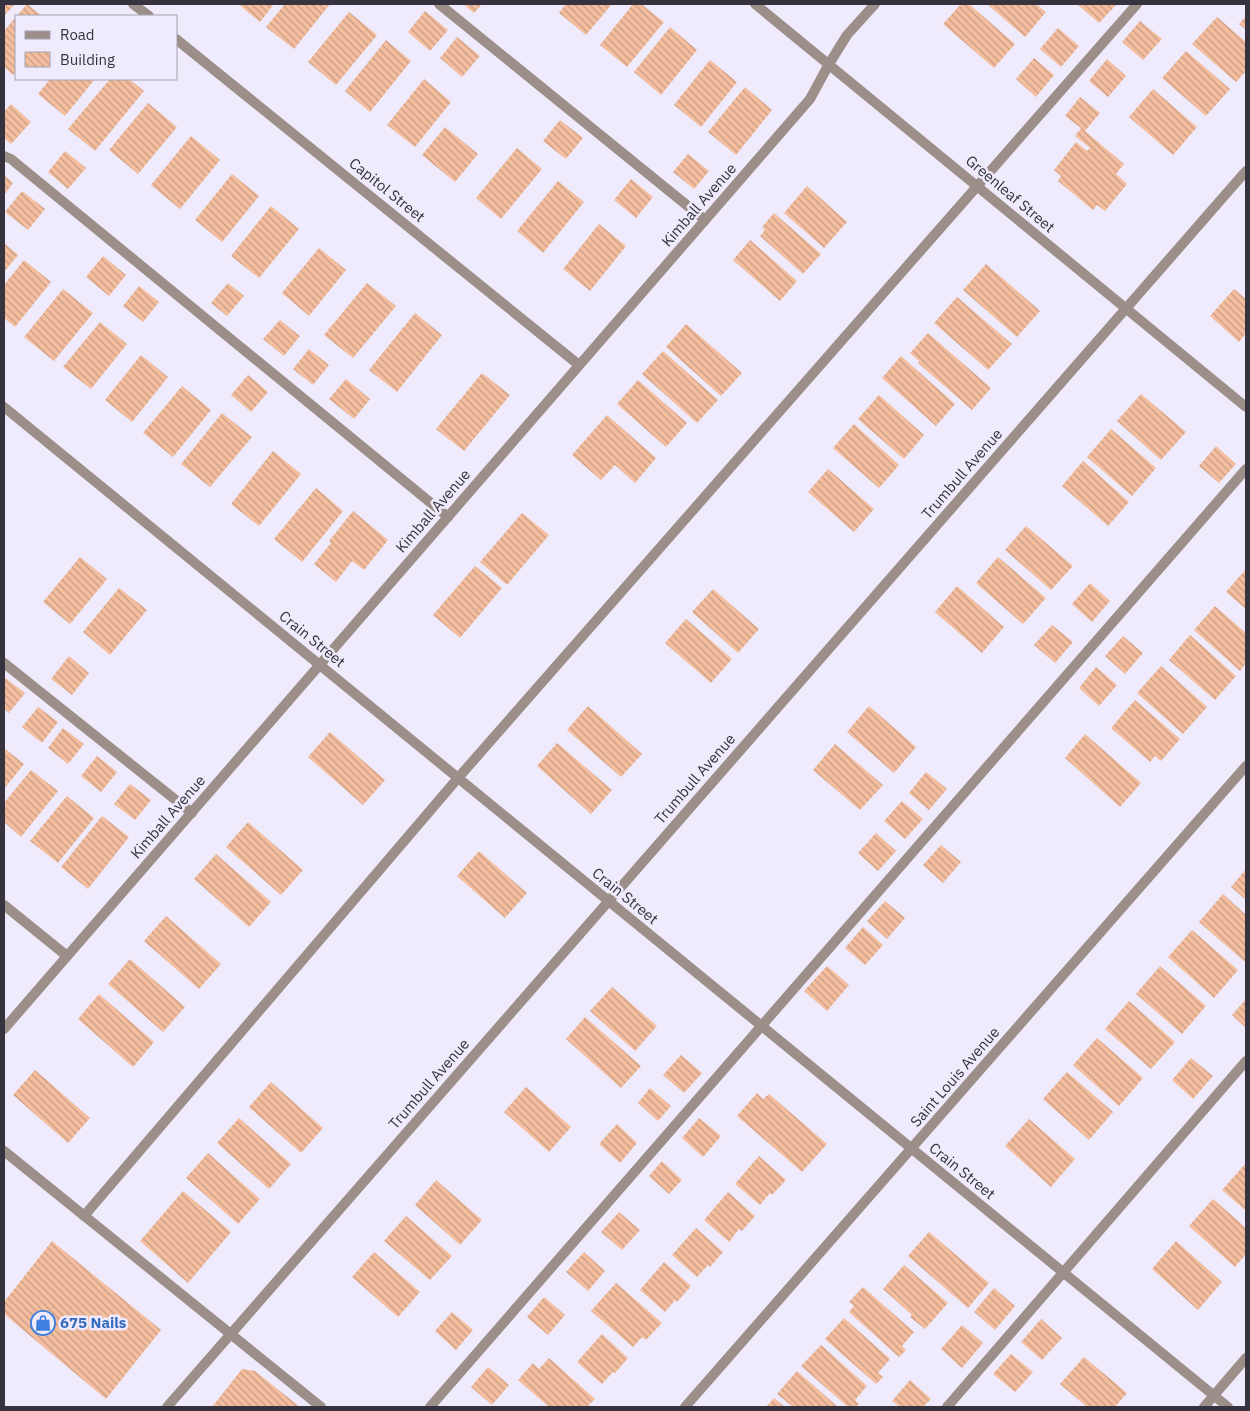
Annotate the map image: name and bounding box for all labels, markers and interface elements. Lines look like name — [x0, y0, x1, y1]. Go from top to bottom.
legend — [15, 15, 178, 80]
text: Road — [60, 25, 95, 44]
text: Building — [60, 50, 115, 69]
street label: Greenleaf Street — [962, 151, 1059, 236]
street label: Capitol Street — [346, 153, 429, 226]
street label: Kimball Avenue — [657, 159, 740, 250]
street label: Trumbull Avenue — [917, 424, 1006, 523]
street label: Kimball Avenue — [391, 465, 474, 556]
street label: Crain Street — [275, 606, 349, 671]
street label: Trumbull Avenue — [650, 729, 739, 828]
street label: Kimball Avenue — [126, 771, 209, 862]
street label: Crain Street — [588, 863, 662, 928]
street label: Saint Louis Avenue — [906, 1023, 1003, 1131]
street label: Trumbull Avenue — [384, 1034, 473, 1133]
street label: Crain Street — [925, 1138, 999, 1203]
shop icon: 675 Nails — [30, 1310, 56, 1336]
place label: 675 Nails — [60, 1313, 127, 1332]

